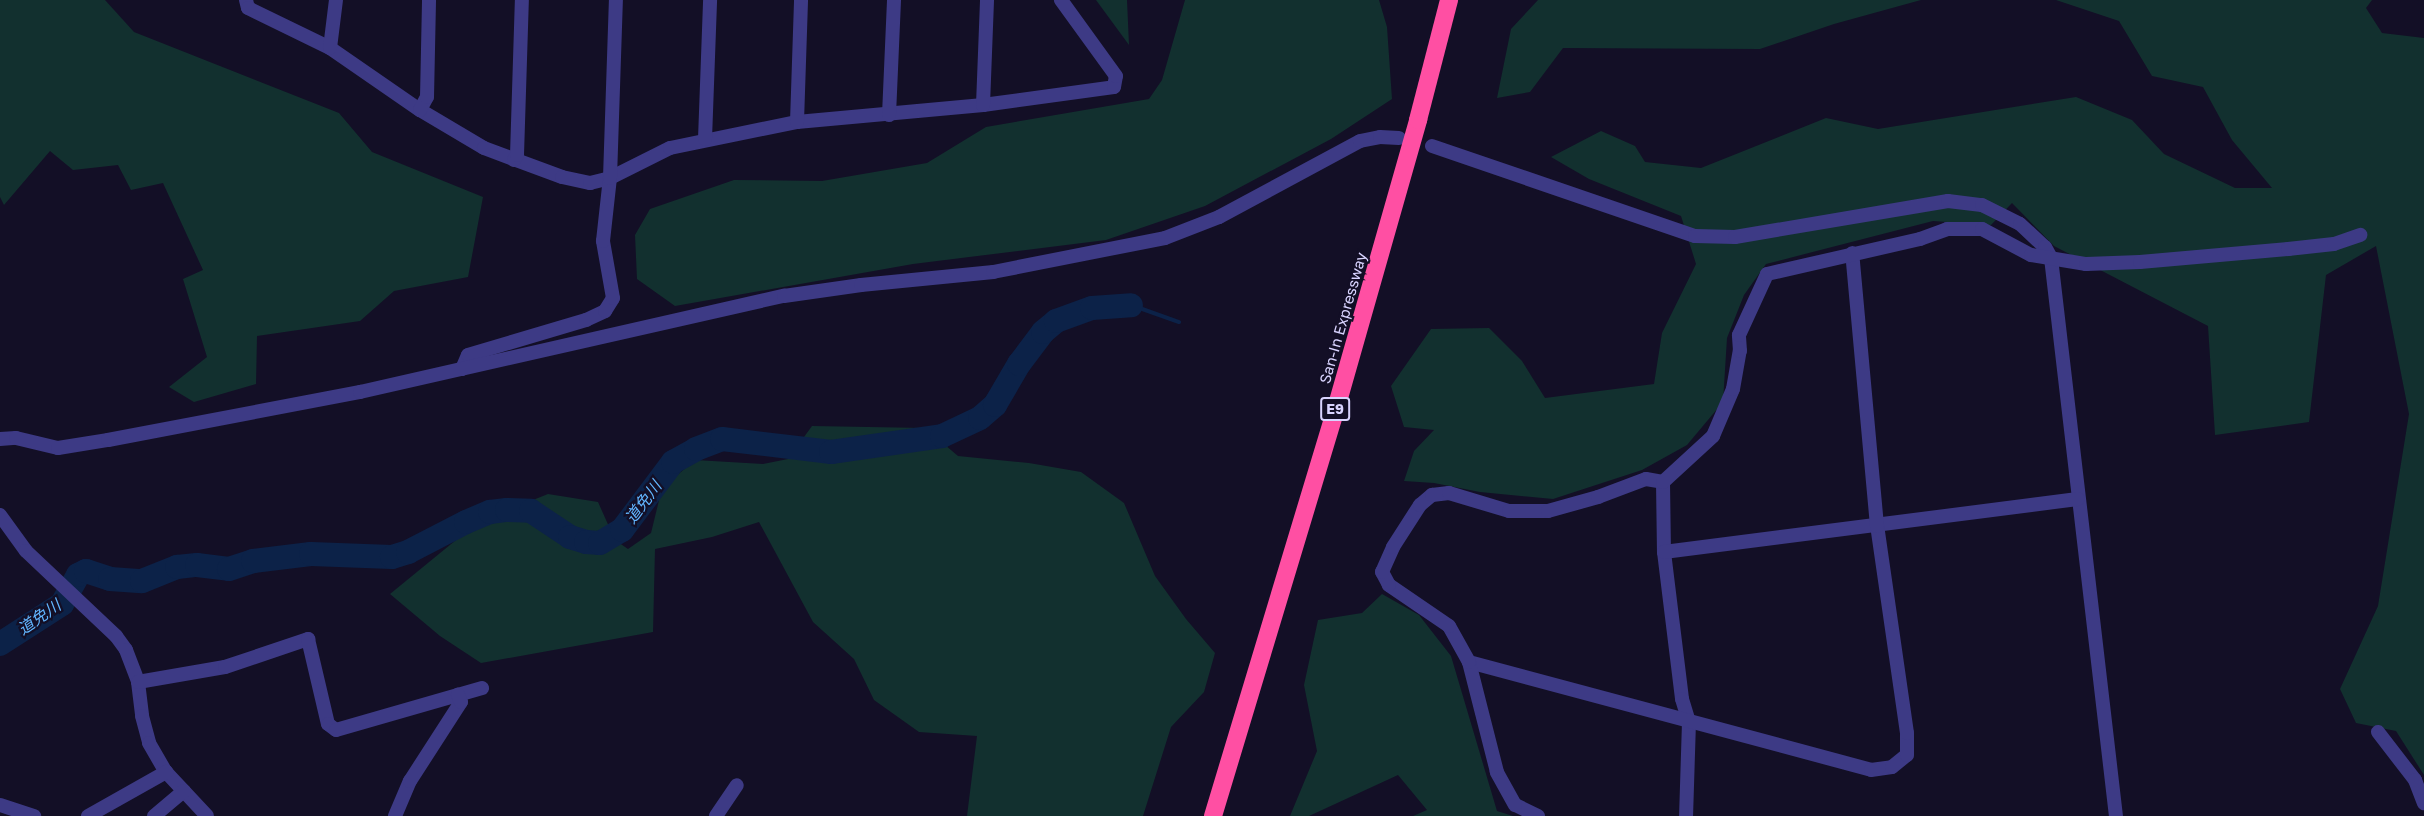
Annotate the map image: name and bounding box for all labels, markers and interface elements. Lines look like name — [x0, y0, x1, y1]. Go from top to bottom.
street label: San-In Expressway — [1316, 250, 1370, 386]
road number: E9 — [1320, 398, 1350, 420]
water label: 道免川 — [621, 477, 665, 527]
water label: 道免川 — [14, 595, 64, 639]

